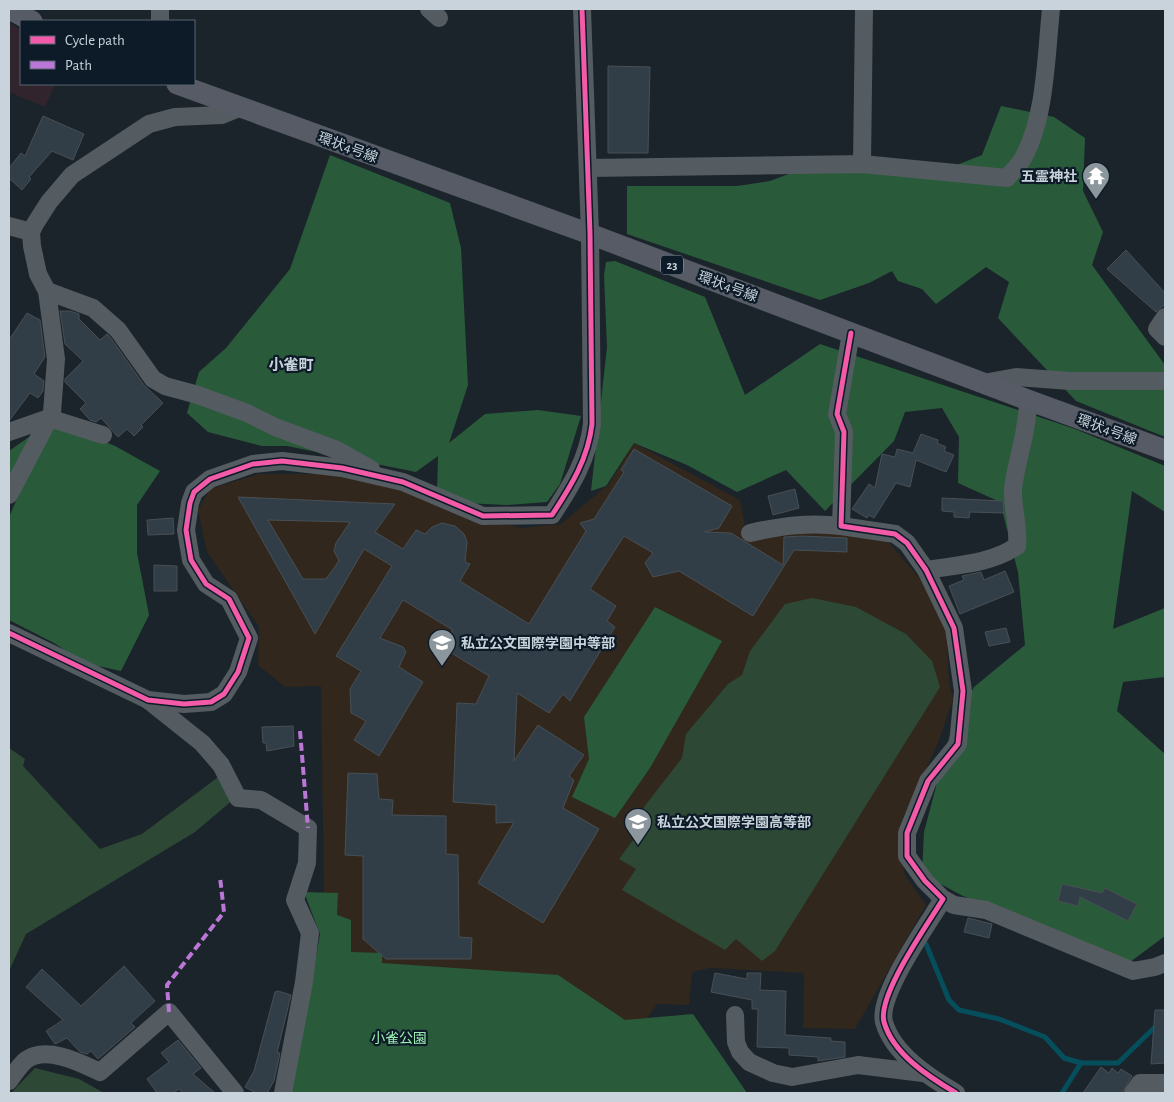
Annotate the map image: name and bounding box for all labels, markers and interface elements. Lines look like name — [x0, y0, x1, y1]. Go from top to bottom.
legend — [20, 20, 195, 85]
text: Cycle path — [65, 33, 125, 48]
text: Path — [65, 58, 92, 73]
street label: 環状4号線 — [316, 129, 380, 165]
temple icon: 五霊神社 — [1081, 161, 1111, 200]
place label: 五霊神社 — [1021, 168, 1077, 184]
road number: 23 — [661, 256, 683, 274]
street label: 環状4号線 — [696, 268, 760, 304]
district label: 小雀町 — [268, 357, 314, 373]
street label: 環状4号線 — [1075, 411, 1139, 447]
school or university icon: 私立公文国際学園中等部 — [427, 628, 457, 667]
place label: 私立公文国際学園中等部 — [461, 635, 615, 651]
school or university icon: 私立公文国際学園高等部 — [623, 807, 653, 846]
place label: 私立公文国際学園高等部 — [657, 814, 811, 830]
park label: 小雀公園 — [371, 1031, 427, 1046]

